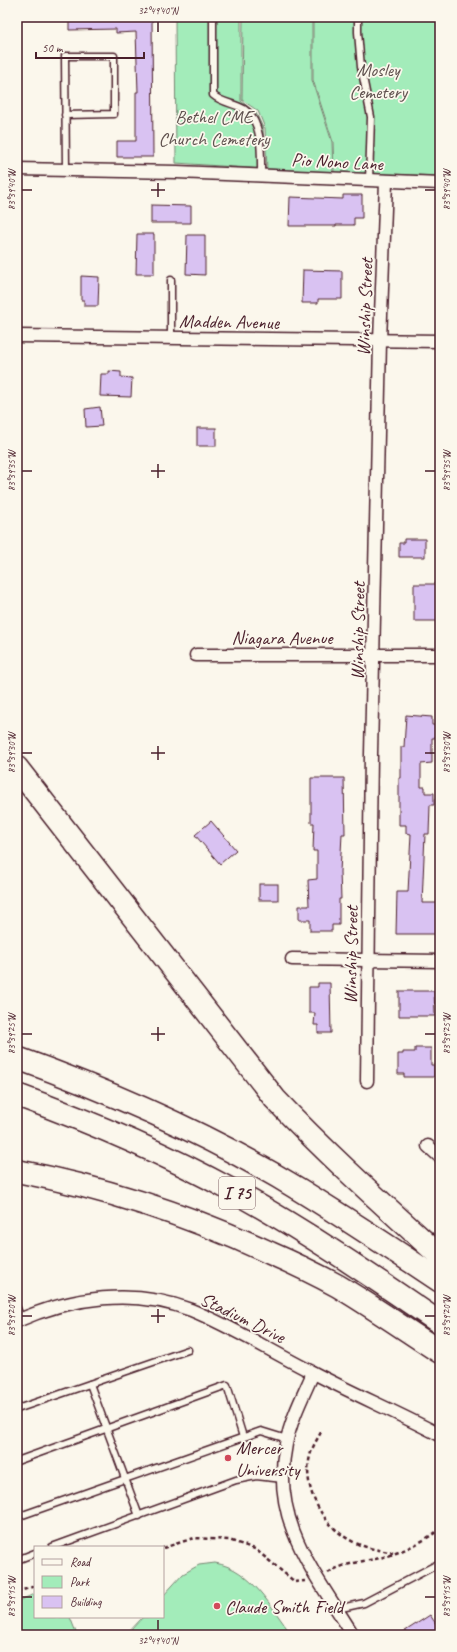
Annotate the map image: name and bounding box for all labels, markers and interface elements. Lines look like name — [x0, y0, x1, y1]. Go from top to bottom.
text: 32°49'40"N — [138, 4, 180, 17]
scale bar — [36, 34, 144, 60]
text: 50 m — [42, 40, 64, 56]
park label: Mosley Cemetery — [349, 58, 408, 104]
park label: Bethel CME Church Cemetery — [159, 105, 271, 151]
street label: Pio Nono Lane — [291, 148, 385, 176]
text: 83°39'40"W — [5, 168, 18, 210]
text: 83°39'40"W — [440, 168, 453, 210]
street label: Winship Street — [351, 256, 379, 356]
street label: Madden Avenue — [179, 309, 281, 335]
text: 83°39'35"W — [5, 449, 18, 491]
text: 83°39'35"W — [440, 449, 453, 491]
street label: Winship Street — [345, 580, 371, 680]
street label: Niagara Avenue — [232, 626, 334, 650]
text: 83°39'30"W — [5, 731, 18, 773]
text: 83°39'30"W — [440, 731, 453, 773]
street label: Winship Street — [338, 904, 364, 1004]
text: 83°39'25"W — [5, 1012, 18, 1054]
text: 83°39'25"W — [440, 1012, 453, 1054]
road number: I 75 — [219, 1177, 255, 1209]
street label: Stadium Drive — [196, 1287, 291, 1350]
text: 83°39'20"W — [5, 1294, 18, 1336]
text: 83°39'20"W — [440, 1294, 453, 1336]
place label: Mercer University — [236, 1436, 301, 1482]
marker: Mercer University — [223, 1453, 233, 1463]
legend — [34, 1546, 164, 1618]
text: Road — [70, 1554, 92, 1570]
text: Park — [70, 1574, 91, 1590]
text: 83°39'15"W — [5, 1575, 18, 1617]
text: 83°39'15"W — [440, 1575, 453, 1617]
text: Building — [70, 1594, 102, 1610]
place label: Claude Smith Field — [225, 1595, 347, 1619]
marker: Claude Smith Field — [212, 1601, 222, 1611]
text: 32°49'40"N — [138, 1634, 180, 1647]

